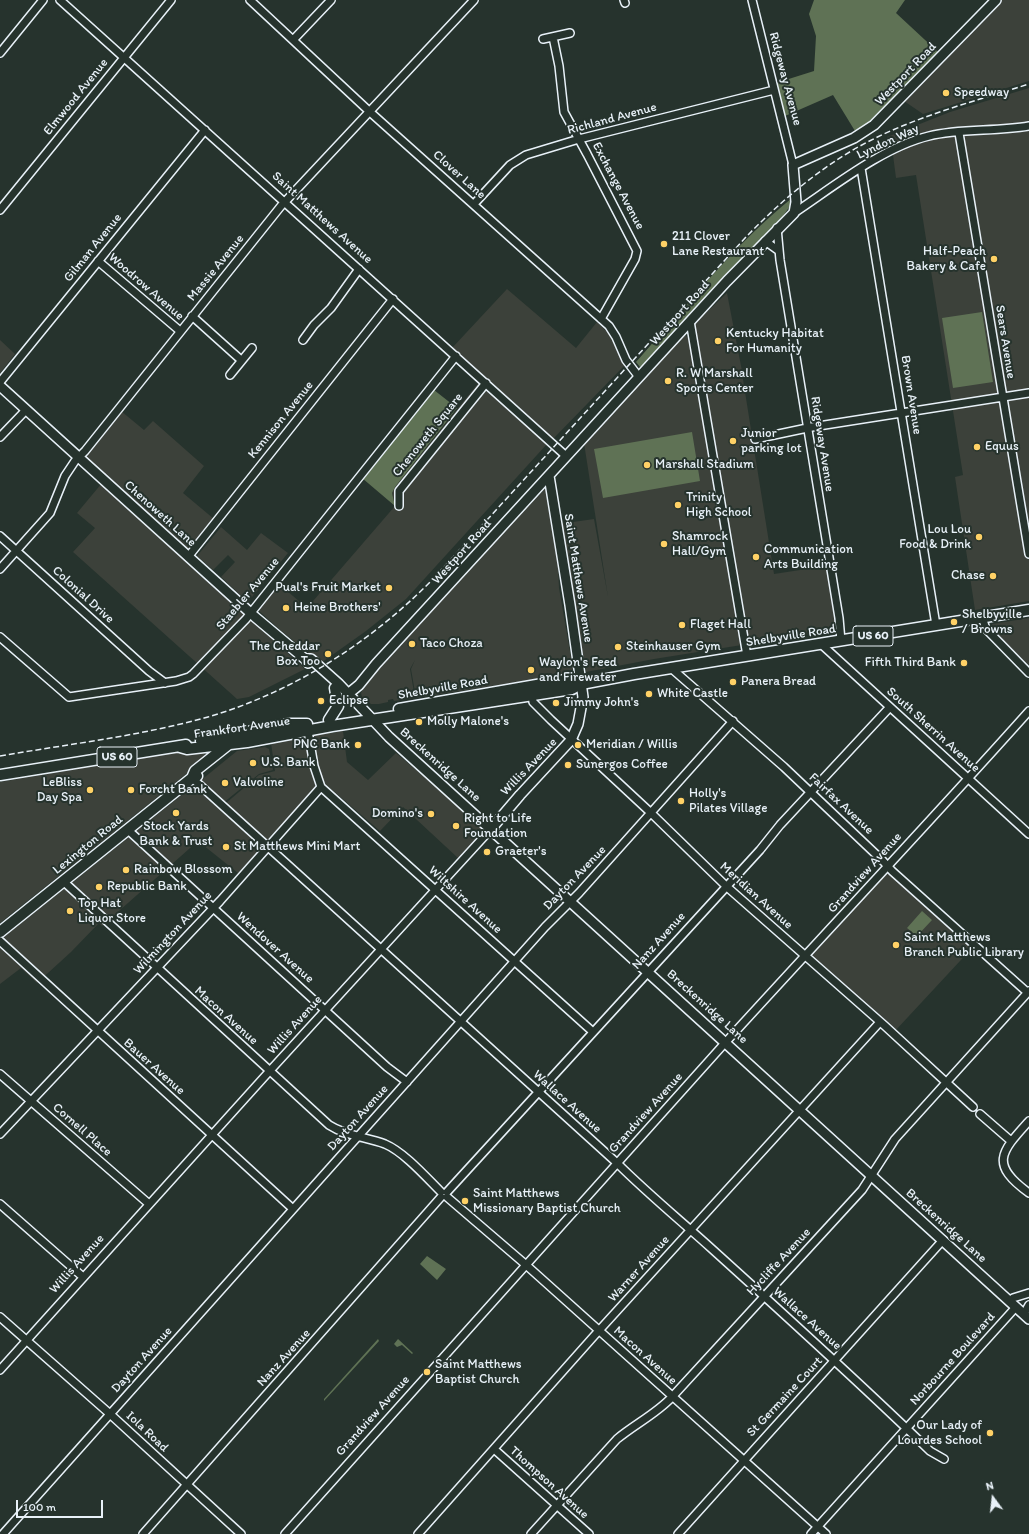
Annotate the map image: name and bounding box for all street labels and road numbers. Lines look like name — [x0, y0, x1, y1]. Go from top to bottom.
street label: Ridgeway Avenue — [765, 30, 805, 128]
street label: Westport Road — [872, 39, 940, 109]
street label: Elmwood Avenue — [40, 55, 112, 139]
street label: Richland Avenue — [566, 100, 658, 138]
street label: Lyndon Way — [854, 121, 922, 163]
street label: Exchange Avenue — [588, 140, 648, 232]
street label: Clover Lane — [429, 147, 489, 203]
street label: Saint Matthews Avenue — [268, 169, 376, 267]
street label: Gilman Avenue — [61, 211, 125, 285]
street label: Massie Avenue — [184, 231, 248, 305]
street label: Woodrow Avenue — [105, 250, 187, 324]
street label: Westport Road — [647, 277, 713, 349]
street label: Sears Avenue — [991, 304, 1019, 380]
street label: Brown Avenue — [897, 354, 925, 436]
street label: Kennison Avenue — [245, 378, 317, 462]
street label: Chenoweth Square — [389, 390, 467, 480]
street label: Ridgeway Avenue — [807, 395, 837, 493]
street label: Chenoweth Lane — [121, 478, 199, 550]
street label: Saint Matthews Avenue — [560, 512, 596, 644]
street label: Westport Road — [429, 516, 495, 588]
street label: Staebler Avenue — [213, 554, 283, 634]
street label: Colonial Drive — [49, 563, 117, 627]
street label: Shelbyville Road — [745, 621, 837, 651]
road number: US 60 — [853, 626, 893, 646]
street label: Shelbyville Road — [397, 672, 489, 704]
street label: South Sherrin Avenue — [883, 684, 983, 776]
street label: Frankfort Avenue — [193, 714, 291, 742]
street label: Breckenridge Lane — [396, 724, 484, 806]
street label: Willis Avenue — [497, 735, 561, 799]
road number: US 60 — [97, 747, 137, 767]
street label: Fairfax Avenue — [805, 770, 877, 838]
street label: Lexington Road — [50, 812, 126, 878]
street label: Grandview Avenue — [825, 830, 905, 916]
street label: Dayton Avenue — [540, 842, 610, 914]
street label: Meridian Avenue — [716, 859, 796, 933]
street label: Wiltshire Avenue — [425, 863, 505, 937]
street label: Wilmington Avenue — [130, 888, 216, 978]
street label: Wendover Avenue — [233, 909, 317, 987]
street label: Nanz Avenue — [629, 909, 689, 973]
street label: Breckenridge Lane — [663, 966, 751, 1048]
street label: Macon Avenue — [191, 983, 261, 1049]
street label: Willis Avenue — [264, 992, 326, 1058]
street label: Bauer Avenue — [120, 1035, 188, 1099]
street label: Wallace Avenue — [529, 1067, 605, 1137]
street label: Grandview Avenue — [606, 1070, 686, 1156]
street label: Dayton Avenue — [324, 1082, 392, 1154]
street label: Cornell Place — [49, 1100, 115, 1160]
street label: Breckenridge Lane — [902, 1185, 990, 1267]
street label: Hycliffe Avenue — [744, 1225, 814, 1299]
street label: Willis Avenue — [46, 1231, 108, 1297]
street label: Warner Avenue — [605, 1232, 673, 1306]
street label: Wallace Avenue — [769, 1284, 845, 1354]
street label: Norbourne Boulevard — [907, 1309, 999, 1409]
street label: Macon Avenue — [610, 1323, 680, 1389]
street label: Dayton Avenue — [108, 1324, 176, 1396]
street label: Nanz Avenue — [254, 1326, 314, 1390]
street label: St Germaine Court — [744, 1354, 826, 1440]
street label: Grandview Avenue — [333, 1373, 413, 1459]
street label: Iola Road — [122, 1408, 172, 1456]
street label: Thompson Avenue — [506, 1443, 592, 1523]

